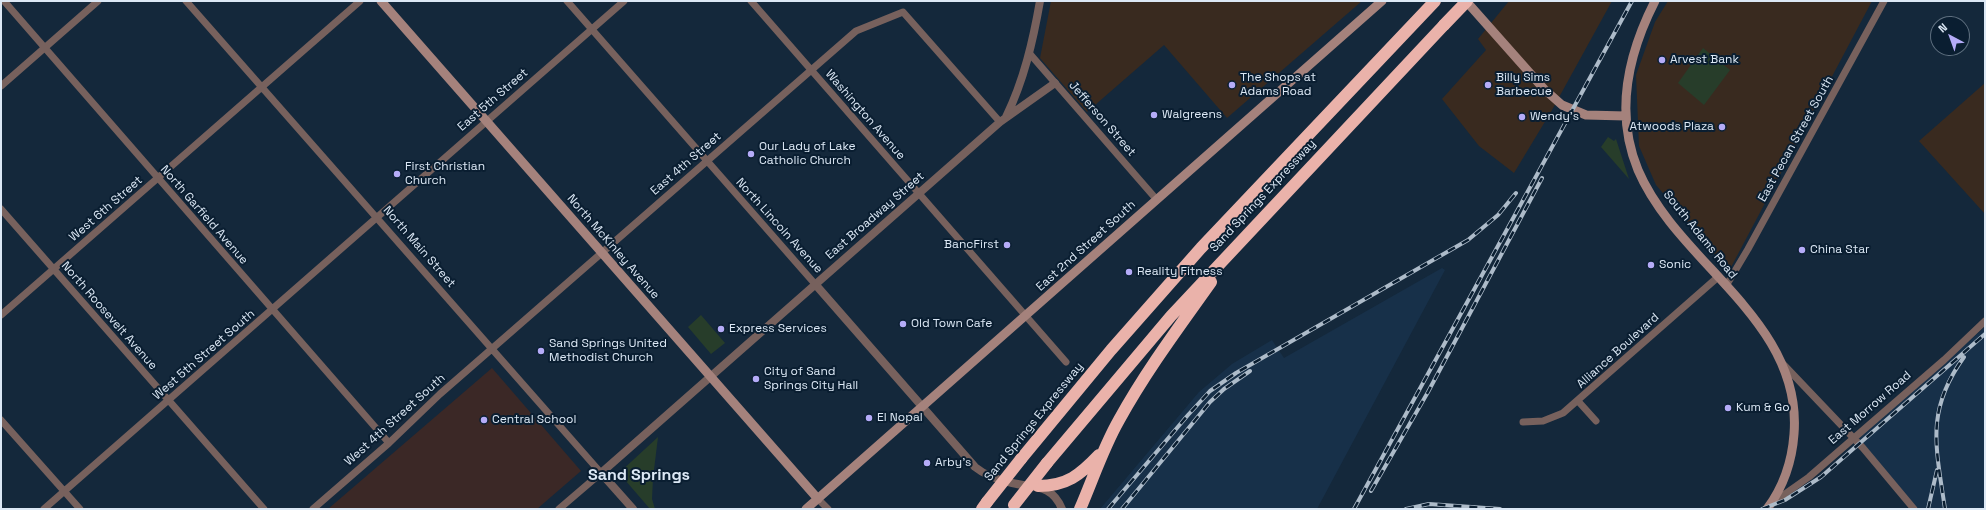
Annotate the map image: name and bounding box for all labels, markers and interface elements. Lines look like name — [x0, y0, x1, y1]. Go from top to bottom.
north arrow — [1930, 16, 1970, 56]
text: N — [1935, 20, 1950, 35]
place label: Arvest Bank — [1670, 53, 1739, 67]
marker: Arvest Bank — [1657, 55, 1667, 65]
street label: East 5th Street — [455, 66, 531, 134]
street label: Washington Avenue — [822, 67, 908, 163]
place label: The Shops at Adams Road — [1240, 71, 1316, 99]
place label: Billy Sims Barbecue — [1496, 71, 1552, 99]
street label: East Pecan Street South — [1755, 74, 1837, 204]
street label: Jefferson Street — [1065, 78, 1139, 160]
marker: The Shops at Adams Road — [1227, 80, 1237, 90]
marker: Billy Sims Barbecue — [1483, 80, 1493, 90]
place label: Walgreens — [1162, 108, 1222, 122]
marker: Walgreens — [1149, 110, 1159, 120]
place label: Wendy's — [1530, 110, 1579, 124]
marker: Wendy's — [1517, 112, 1527, 122]
place label: Atwoods Plaza — [1630, 120, 1714, 134]
marker: Atwoods Plaza — [1717, 122, 1727, 132]
street label: East 4th Street — [648, 130, 724, 198]
street label: Sand Springs Expressway — [1207, 137, 1319, 255]
place label: Our Lady of Lake Catholic Church — [759, 140, 856, 168]
marker: Our Lady of Lake Catholic Church — [746, 149, 756, 159]
place label: First Christian Church — [405, 160, 485, 188]
street label: North Garfield Avenue — [157, 163, 251, 267]
marker: First Christian Church — [392, 169, 402, 179]
street label: East Broadway Street — [823, 169, 927, 263]
street label: West 6th Street — [66, 173, 146, 245]
street label: North Lincoln Avenue — [732, 175, 826, 277]
street label: South Adams Road — [1660, 188, 1740, 282]
street label: North McKinley Avenue — [564, 192, 662, 302]
street label: East 2nd Street South — [1033, 198, 1139, 294]
street label: North Main Street — [380, 203, 458, 291]
place label: BancFirst — [944, 238, 999, 252]
marker: BancFirst — [1002, 240, 1012, 250]
place label: China Star — [1810, 243, 1870, 257]
marker: China Star — [1797, 245, 1807, 255]
place label: Sonic — [1659, 258, 1691, 272]
street label: North Roosevelt Avenue — [58, 259, 160, 373]
marker: Sonic — [1646, 260, 1656, 270]
place label: Reality Fitness — [1137, 265, 1222, 279]
marker: Reality Fitness — [1124, 267, 1134, 277]
street label: West 5th Street South — [150, 307, 258, 403]
street label: Alliance Boulevard — [1574, 310, 1662, 392]
place label: Old Town Cafe — [911, 317, 992, 331]
marker: Old Town Cafe — [898, 319, 908, 329]
place label: Express Services — [729, 322, 827, 336]
marker: Express Services — [716, 324, 726, 334]
place label: Sand Springs United Methodist Church — [549, 337, 667, 365]
marker: Sand Springs United Methodist Church — [536, 346, 546, 356]
street label: Sand Springs Expressway — [982, 360, 1086, 484]
place label: City of Sand Springs City Hall — [764, 365, 858, 393]
street label: East Morrow Road — [1826, 368, 1914, 448]
street label: West 4th Street South — [342, 371, 448, 469]
marker: City of Sand Springs City Hall — [751, 374, 761, 384]
place label: Kum & Go — [1736, 401, 1790, 415]
marker: Kum & Go — [1723, 403, 1733, 413]
place label: El Nopal — [877, 411, 923, 425]
place label: Central School — [492, 413, 576, 427]
marker: El Nopal — [864, 413, 874, 423]
marker: Central School — [479, 415, 489, 425]
place label: Arby's — [935, 456, 971, 470]
marker: Arby's — [922, 458, 932, 468]
district label: Sand Springs — [588, 466, 690, 486]

